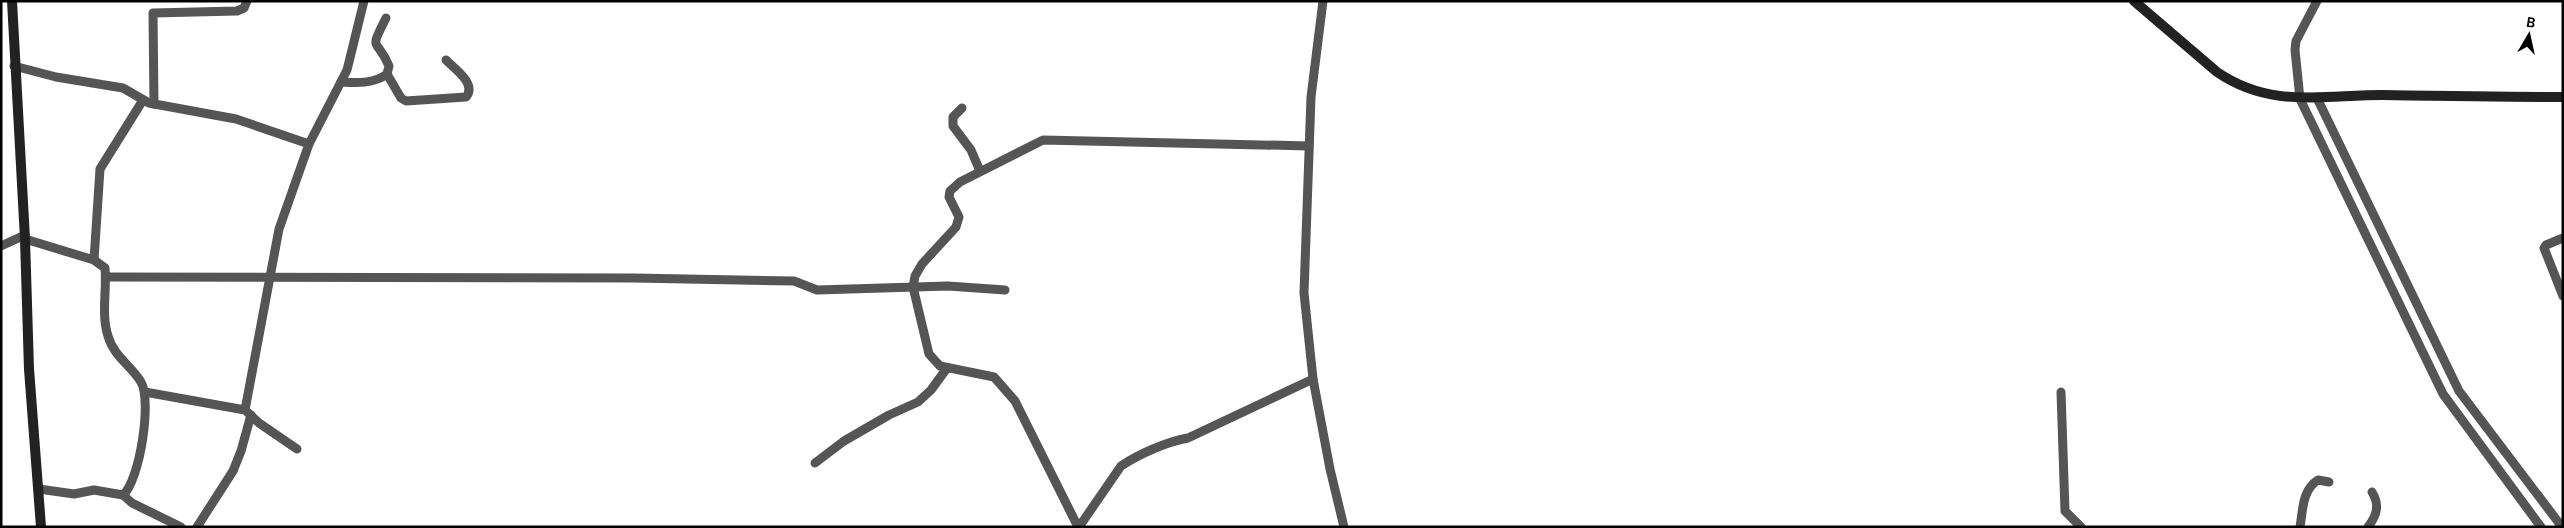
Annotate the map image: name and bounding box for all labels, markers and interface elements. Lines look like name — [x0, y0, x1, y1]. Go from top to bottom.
north arrow — [2504, 10, 2554, 60]
text: B — [2525, 13, 2537, 32]

